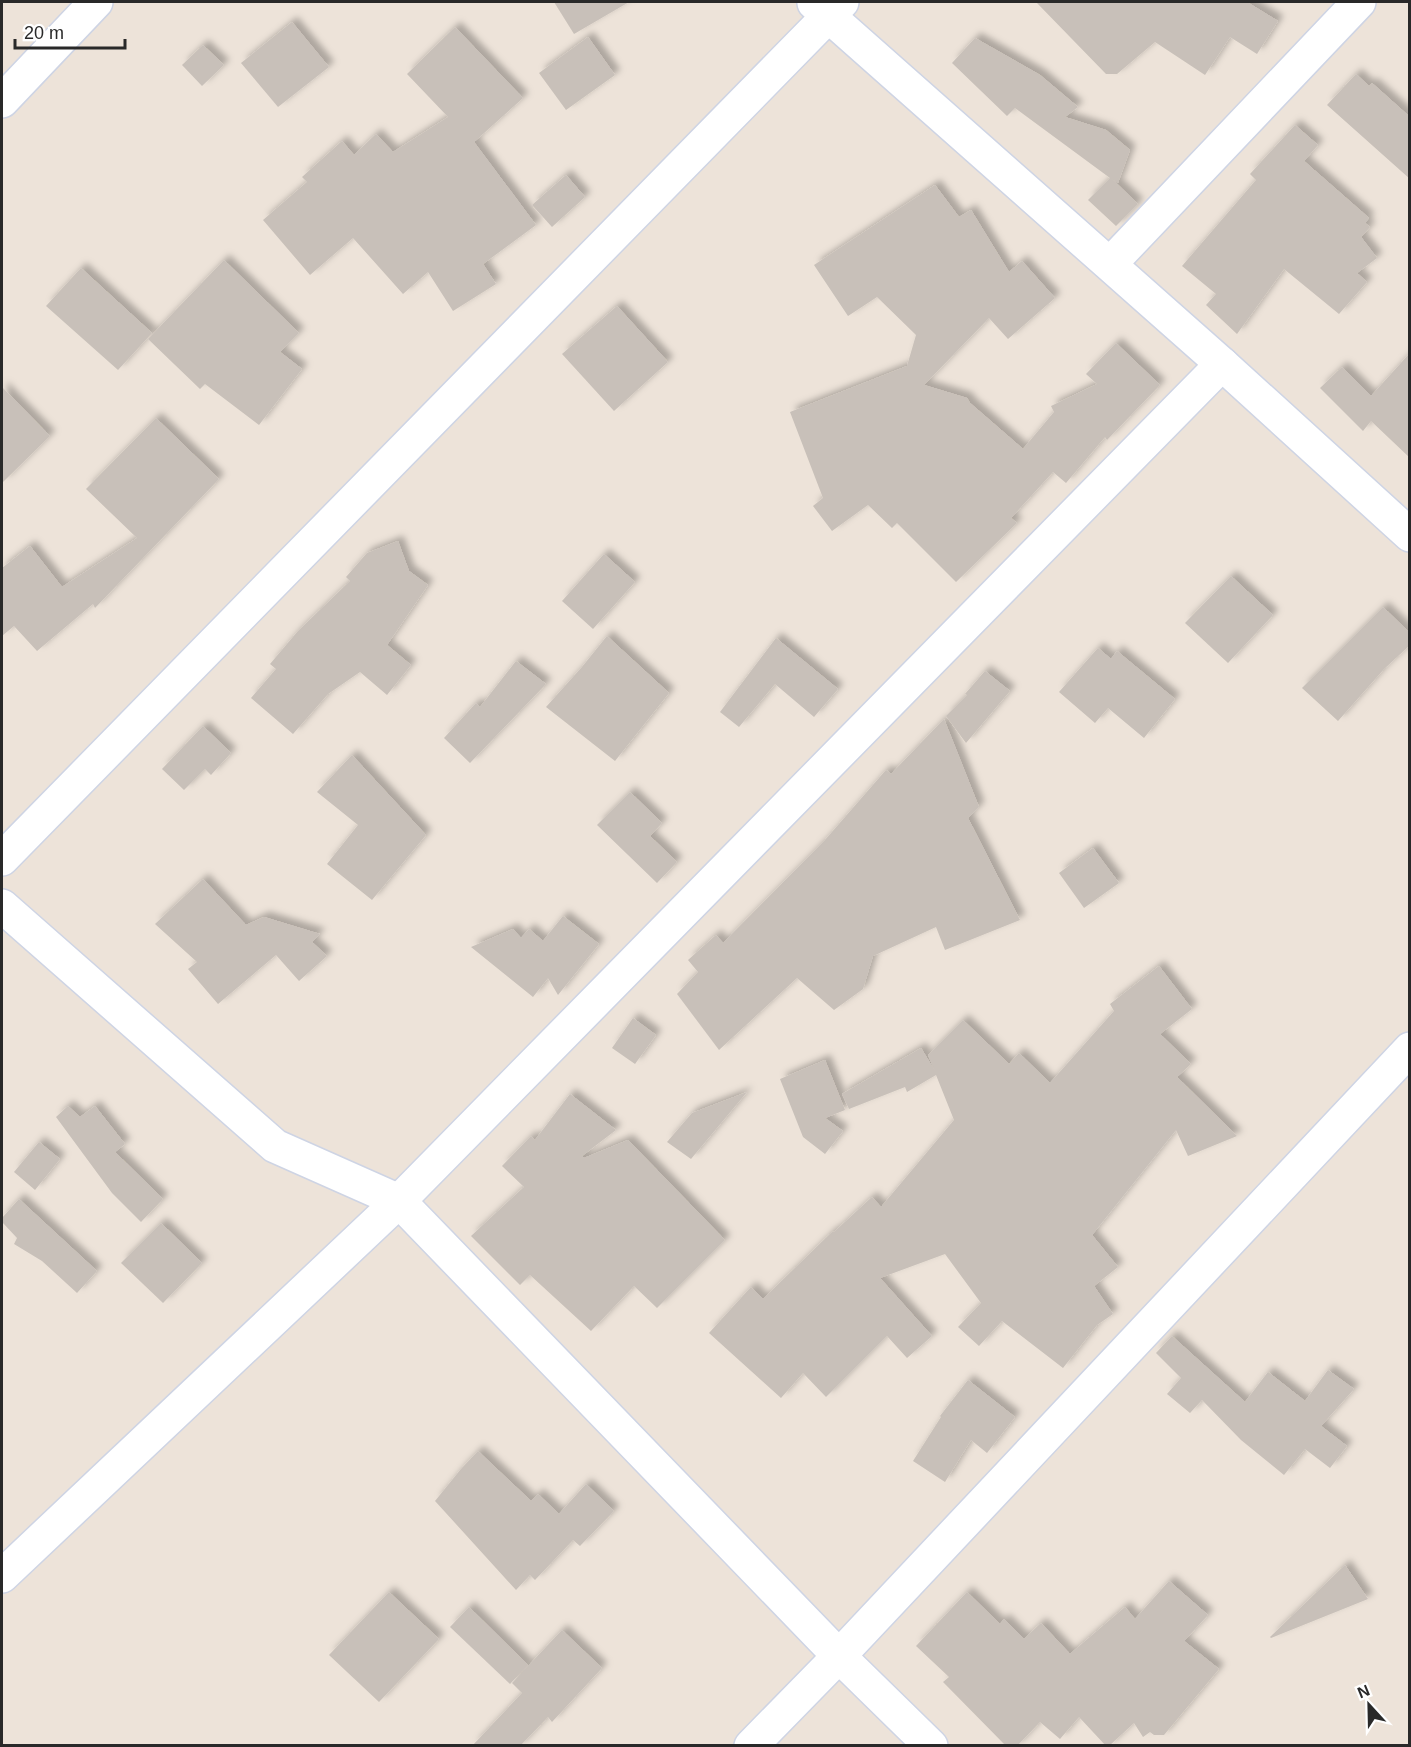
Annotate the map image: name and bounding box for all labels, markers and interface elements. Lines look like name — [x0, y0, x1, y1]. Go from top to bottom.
scale bar — [15, 12, 124, 50]
text: 20 m — [24, 23, 64, 43]
north arrow — [1339, 1675, 1399, 1735]
text: N — [1355, 1682, 1372, 1702]

